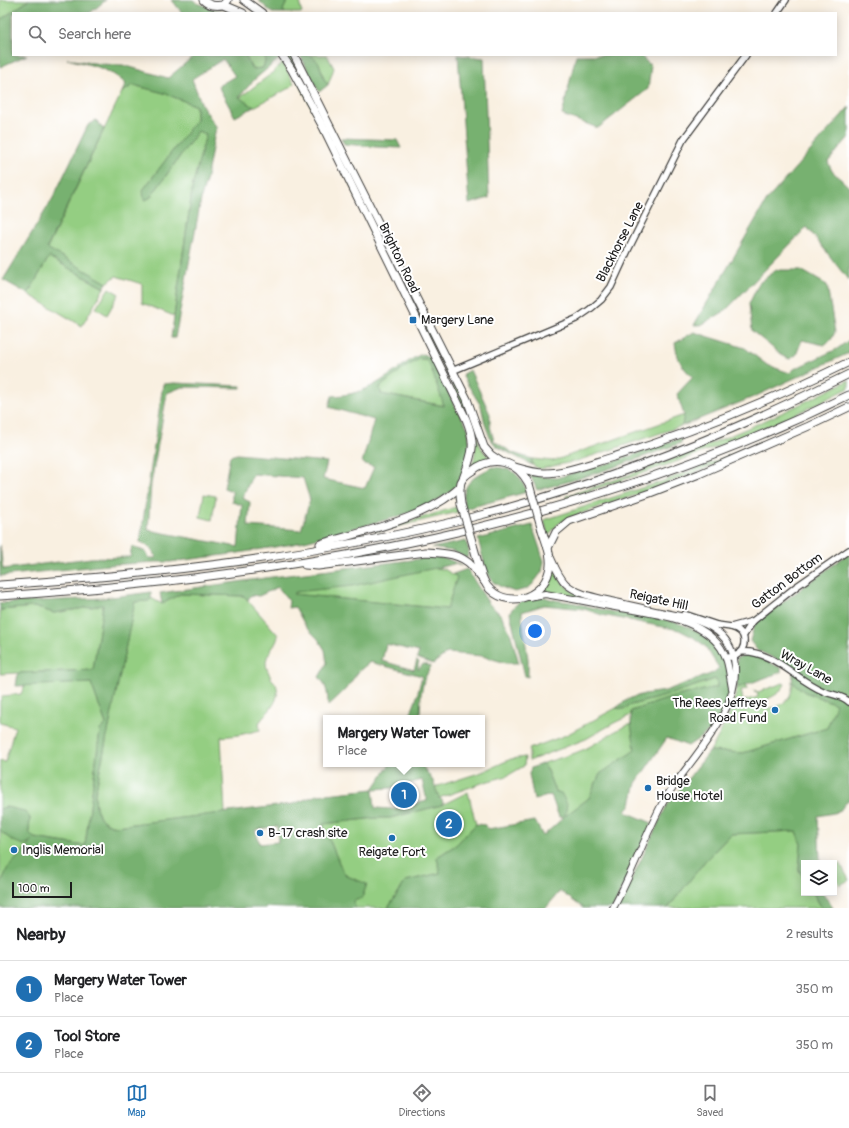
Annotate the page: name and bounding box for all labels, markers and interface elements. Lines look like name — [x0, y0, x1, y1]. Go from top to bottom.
search box — [12, 12, 837, 56]
icon: search — [26, 23, 48, 45]
text: Search here — [58, 25, 131, 44]
street label: Blackhorse Lane — [593, 199, 647, 285]
street label: Brighton Road — [375, 220, 423, 296]
place label: Margery Lane — [421, 312, 494, 328]
marker: Margery Lane — [408, 315, 418, 325]
street label: Gatton Bottom — [748, 549, 826, 613]
street label: Reigate Hill — [628, 586, 690, 614]
your location — [525, 621, 545, 641]
street label: Wray Lane — [777, 646, 835, 688]
place label: The Rees Jeffreys Road Fund — [672, 695, 767, 726]
marker: The Rees Jeffreys Road Fund — [770, 705, 780, 715]
popup — [323, 715, 485, 767]
text: Margery Water Tower — [338, 724, 470, 743]
text: Place — [338, 743, 367, 759]
place label: Bridge House Hotel — [656, 773, 723, 804]
pin: 1 — [391, 780, 417, 810]
marker: Bridge House Hotel — [643, 783, 653, 793]
pin: 2 — [436, 809, 462, 839]
place label: B-17 crash site — [268, 825, 348, 841]
marker: B-17 crash site — [255, 828, 265, 838]
marker: Reigate Fort — [387, 833, 397, 843]
place label: Inglis Memorial — [22, 842, 104, 858]
place label: Reigate Fort — [359, 844, 426, 860]
marker: Inglis Memorial — [9, 845, 19, 855]
map controls — [801, 860, 837, 896]
button: layers — [801, 860, 837, 896]
scale bar — [12, 880, 72, 899]
text: 100 m — [18, 882, 49, 895]
text: Nearby — [16, 924, 65, 945]
text: 2 results — [786, 926, 833, 942]
text: Margery Water Tower — [54, 971, 187, 990]
text: 1 — [26, 981, 32, 997]
text: 350 m — [795, 981, 833, 997]
text: Place — [54, 990, 83, 1006]
text: Tool Store — [54, 1027, 120, 1046]
text: 2 — [25, 1037, 33, 1053]
text: 350 m — [795, 1037, 833, 1053]
text: Place — [54, 1046, 83, 1062]
tab: Map — [126, 1082, 148, 1119]
tab: Directions — [399, 1082, 445, 1119]
tab: Saved — [696, 1082, 723, 1119]

